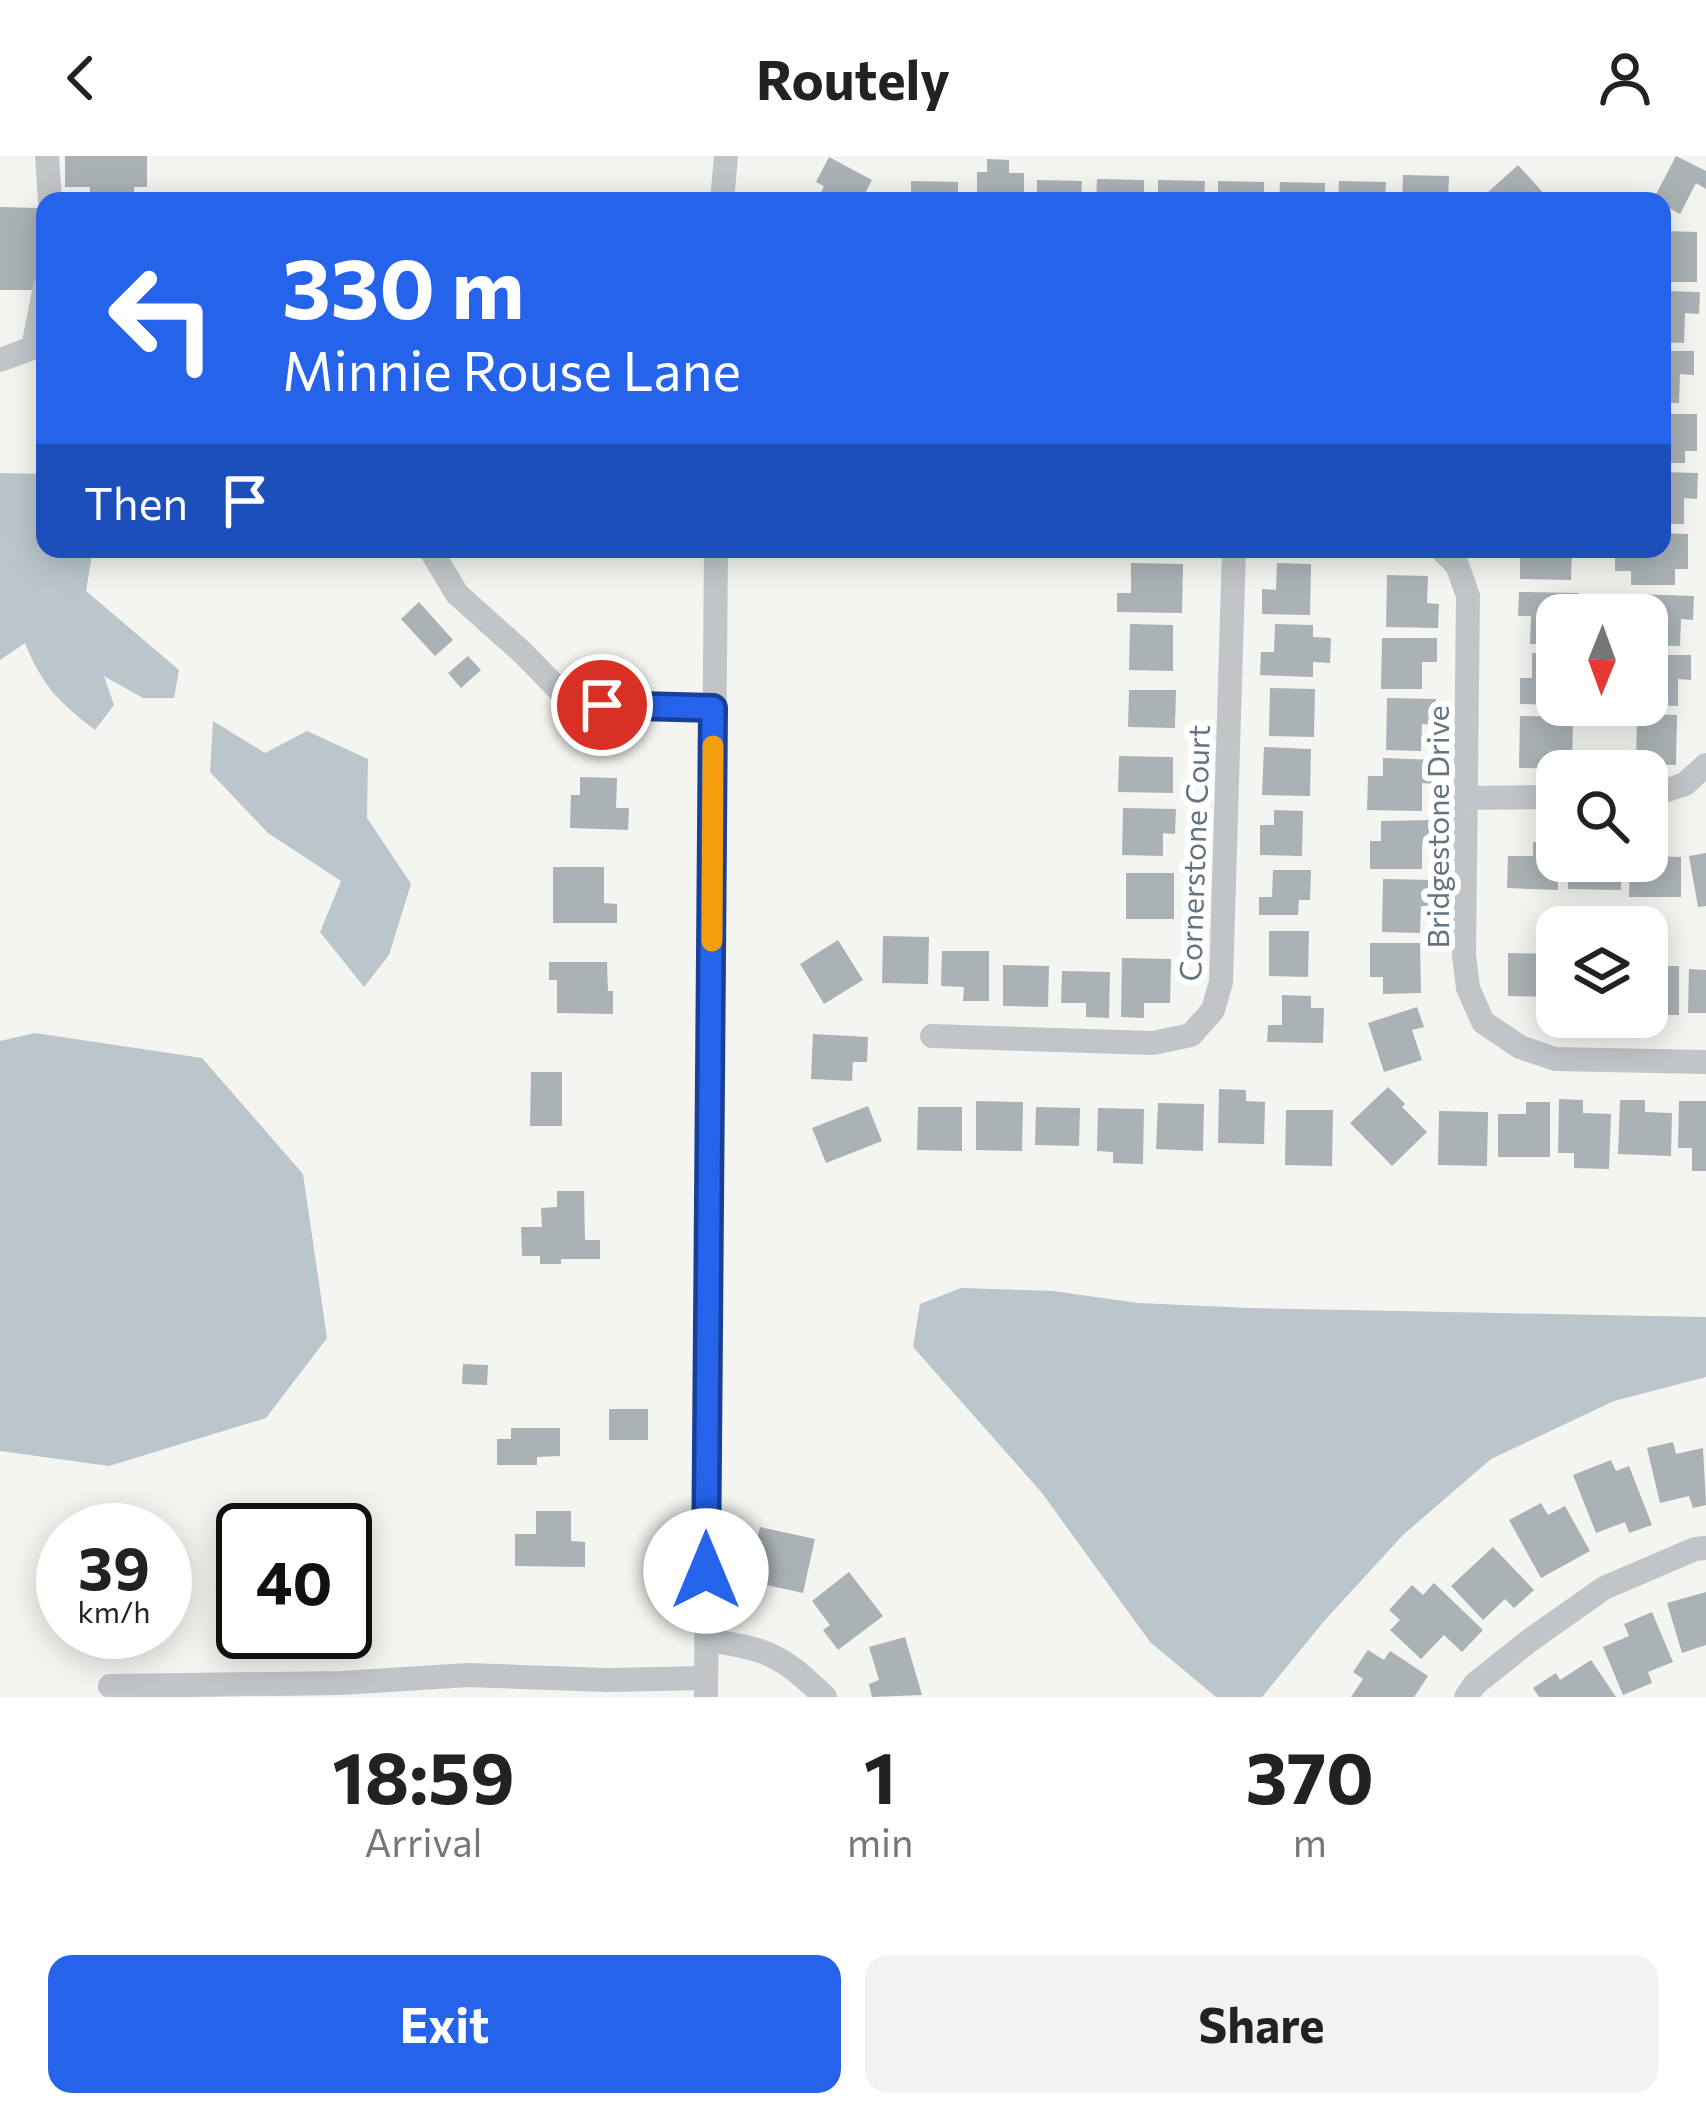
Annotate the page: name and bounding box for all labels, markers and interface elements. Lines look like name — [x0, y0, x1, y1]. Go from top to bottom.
icon: back — [48, 45, 114, 111]
text: Routely — [756, 45, 950, 111]
icon: person — [1592, 45, 1658, 111]
text: 330 m — [282, 234, 525, 336]
icon: left — [84, 240, 240, 396]
text: Minnie Rouse Lane — [282, 336, 741, 402]
icon: arrive — [212, 468, 278, 534]
text: Then — [84, 474, 188, 529]
north arrow — [1536, 594, 1668, 726]
map controls — [1536, 594, 1668, 1038]
pin — [551, 654, 653, 756]
icon: arrive — [569, 672, 635, 738]
street label: Bridgestone Drive — [1418, 706, 1455, 948]
street label: Cornerstone Court — [1170, 724, 1216, 982]
button: search — [1536, 750, 1668, 882]
button: layers — [1536, 906, 1668, 1038]
speed limit sign: 40 — [216, 1503, 372, 1659]
position arrow — [643, 1508, 769, 1634]
text: 39 — [78, 1529, 150, 1602]
text: km/h — [78, 1592, 150, 1629]
text: 18:59 — [332, 1731, 515, 1819]
text: 1 — [864, 1731, 896, 1819]
text: 370 — [1246, 1731, 1374, 1819]
text: Arrival — [364, 1817, 482, 1865]
text: min — [847, 1817, 913, 1865]
text: m — [1293, 1817, 1327, 1865]
button: Exit — [48, 1955, 841, 2093]
button: Share — [865, 1955, 1658, 2093]

